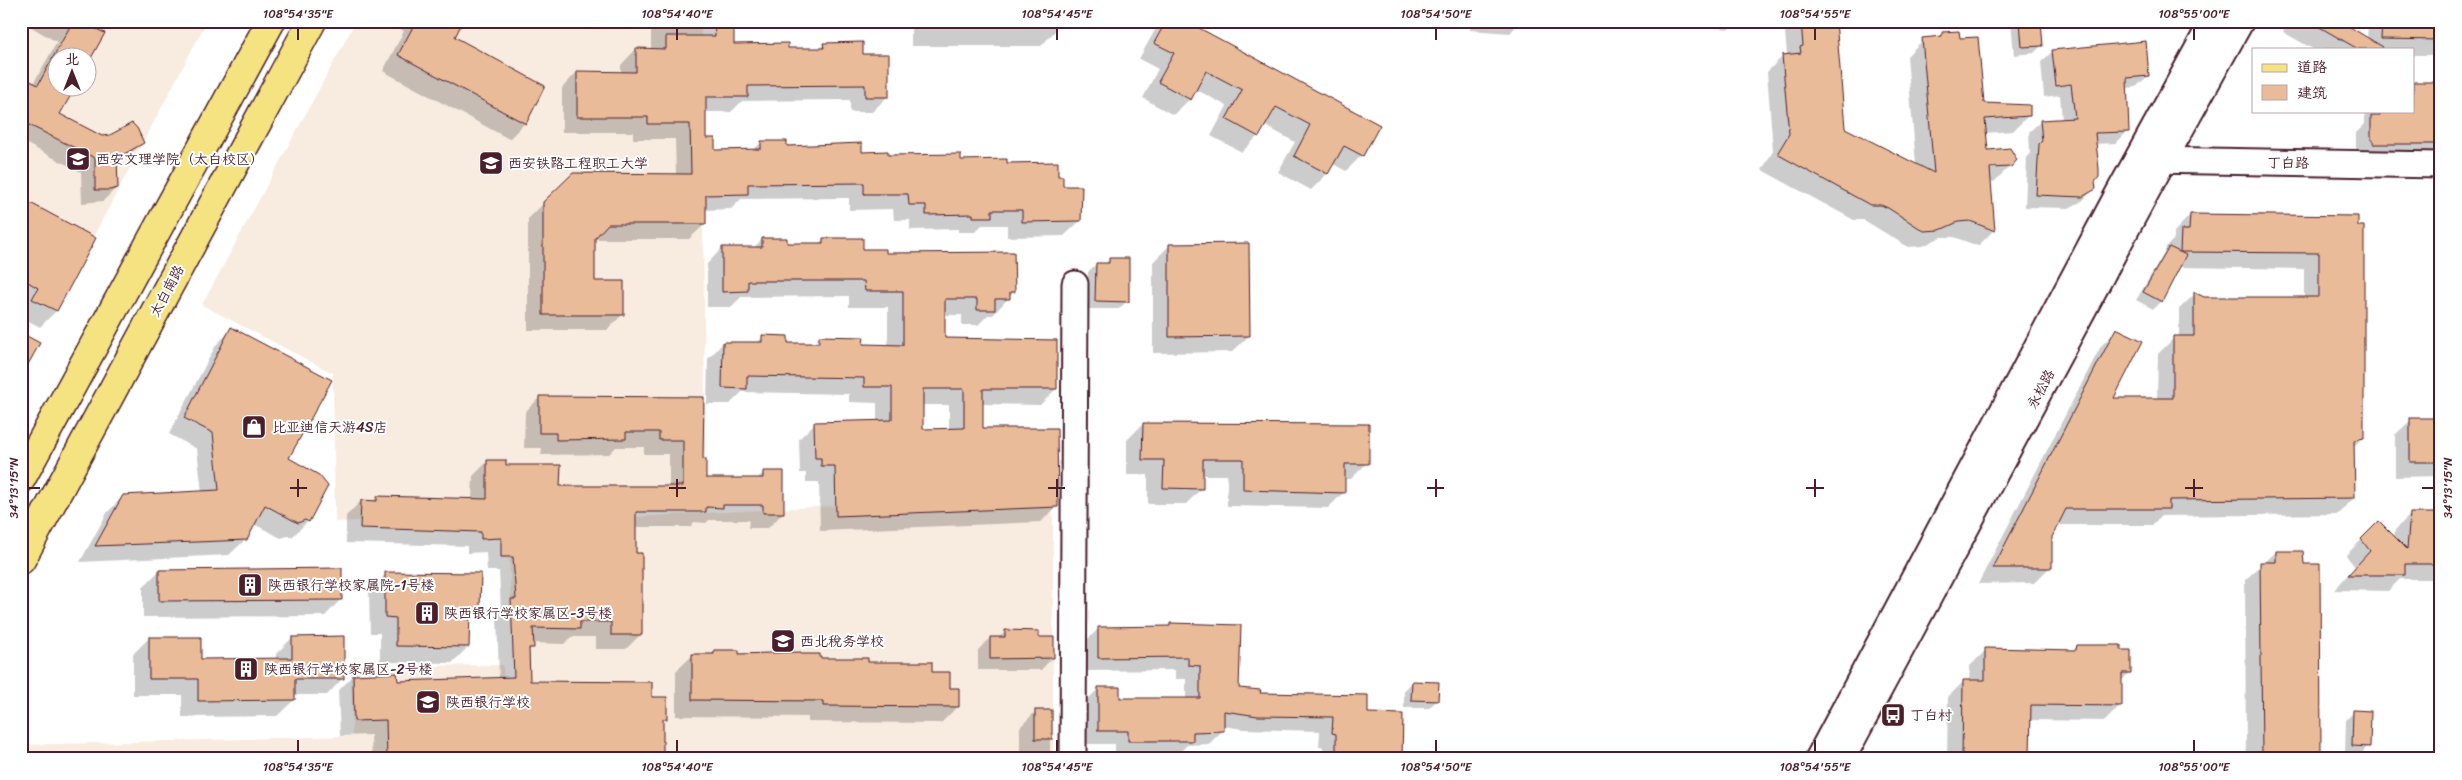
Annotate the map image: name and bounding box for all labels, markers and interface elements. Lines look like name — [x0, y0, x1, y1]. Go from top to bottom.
text: 108°54'35"E — [263, 3, 334, 25]
text: 108°54'40"E — [641, 3, 714, 25]
text: 108°54'45"E — [1022, 3, 1094, 25]
text: 108°54'50"E — [1401, 3, 1473, 25]
text: 108°54'55"E — [1780, 3, 1852, 25]
text: 108°55'00"E — [2158, 3, 2231, 25]
text: 北 — [65, 47, 79, 72]
north arrow — [48, 48, 98, 98]
legend — [2252, 48, 2414, 112]
text: 道路 — [2297, 54, 2327, 80]
text: 建筑 — [2297, 80, 2327, 106]
school or university icon: 西安文理学院（太白校区） — [65, 146, 91, 172]
place label: 西安文理学院（太白校区） — [96, 147, 264, 172]
school or university icon: 西安铁路工程职工大学 — [478, 150, 504, 176]
street label: 丁白路 — [2267, 150, 2309, 176]
place label: 西安铁路工程职工大学 — [508, 151, 648, 176]
street label: 太白南路 — [143, 260, 191, 322]
street label: 永松路 — [2020, 365, 2062, 413]
shop icon: 比亚迪信天游4S店 — [241, 414, 267, 440]
place label: 比亚迪信天游4S店 — [272, 415, 388, 440]
text: 34°13'15"N — [3, 457, 25, 519]
text: 34°13'15"N — [2437, 457, 2459, 519]
building icon: 陕西银行学校家属院-1号楼 — [237, 572, 263, 598]
place label: 陕西银行学校家属院-1号楼 — [268, 573, 435, 598]
building icon: 陕西银行学校家属区-3号楼 — [414, 600, 440, 626]
place label: 陕西银行学校家属区-3号楼 — [444, 601, 612, 626]
school or university icon: 西北税务学校 — [770, 628, 796, 654]
place label: 西北税务学校 — [800, 629, 884, 654]
building icon: 陕西银行学校家属区-2号楼 — [233, 656, 259, 682]
place label: 陕西银行学校家属区-2号楼 — [264, 657, 433, 682]
school or university icon: 陕西银行学校 — [415, 689, 441, 715]
place label: 陕西银行学校 — [446, 690, 530, 715]
bus stop icon: 丁白村 — [1880, 702, 1906, 728]
place label: 丁白村 — [1910, 703, 1952, 728]
text: 108°54'35"E — [263, 756, 334, 778]
text: 108°54'40"E — [641, 756, 714, 778]
text: 108°54'45"E — [1022, 756, 1094, 778]
text: 108°54'50"E — [1401, 756, 1473, 778]
text: 108°54'55"E — [1780, 756, 1852, 778]
text: 108°55'00"E — [2158, 756, 2231, 778]

